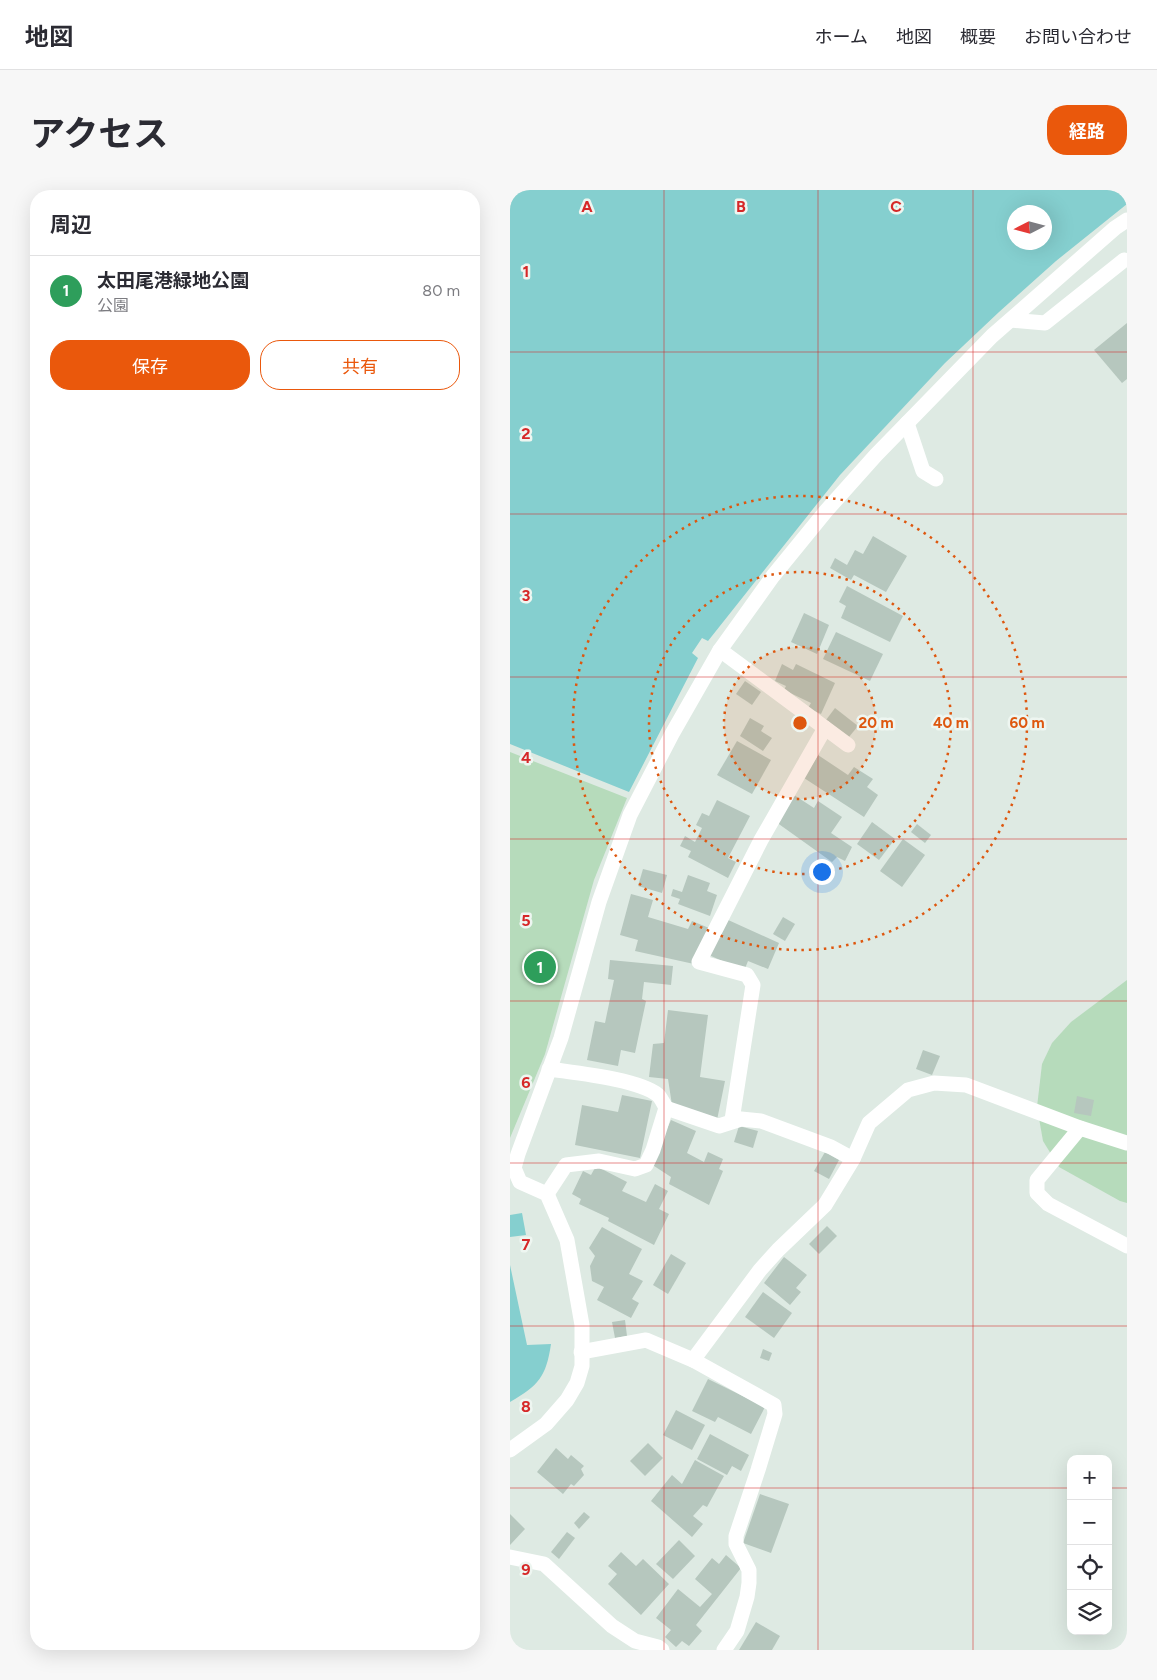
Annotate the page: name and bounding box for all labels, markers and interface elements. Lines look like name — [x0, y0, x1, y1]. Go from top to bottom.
text: 地図 — [25, 22, 73, 51]
text: ホーム — [815, 26, 868, 48]
text: 地図 — [896, 26, 932, 48]
text: 概要 — [960, 26, 996, 48]
text: お問い合わせ — [1024, 26, 1132, 48]
button: 経路 — [1047, 105, 1127, 155]
text: アクセス — [30, 113, 168, 155]
text: A — [581, 197, 593, 216]
text: B — [736, 197, 746, 216]
text: C — [890, 197, 902, 216]
north arrow — [1007, 205, 1052, 250]
text: 周辺 — [50, 212, 92, 237]
text: 1 — [523, 262, 529, 281]
text: 太田尾港緑地公園 — [97, 269, 249, 292]
text: 1 — [63, 281, 69, 300]
text: 80 m — [422, 281, 460, 300]
text: 公園 — [97, 296, 129, 315]
button: 保存 — [50, 340, 250, 390]
button: 共有 — [260, 340, 460, 390]
text: 2 — [521, 424, 531, 443]
text: 3 — [522, 586, 531, 605]
centre of rings — [791, 714, 809, 732]
text: 20 m — [858, 714, 894, 732]
text: 40 m — [933, 714, 969, 732]
text: 60 m — [1009, 714, 1045, 732]
text: 4 — [521, 748, 531, 767]
your location — [809, 859, 835, 885]
text: 5 — [521, 911, 531, 930]
pin: 1 — [524, 948, 556, 986]
text: 6 — [521, 1073, 531, 1092]
text: 7 — [522, 1235, 531, 1254]
text: 8 — [521, 1397, 531, 1416]
map controls — [1067, 1455, 1112, 1635]
button: + — [1067, 1455, 1112, 1500]
button: − — [1067, 1500, 1112, 1545]
button: locate — [1067, 1545, 1112, 1590]
text: 9 — [521, 1560, 531, 1579]
button: layers — [1067, 1590, 1112, 1635]

